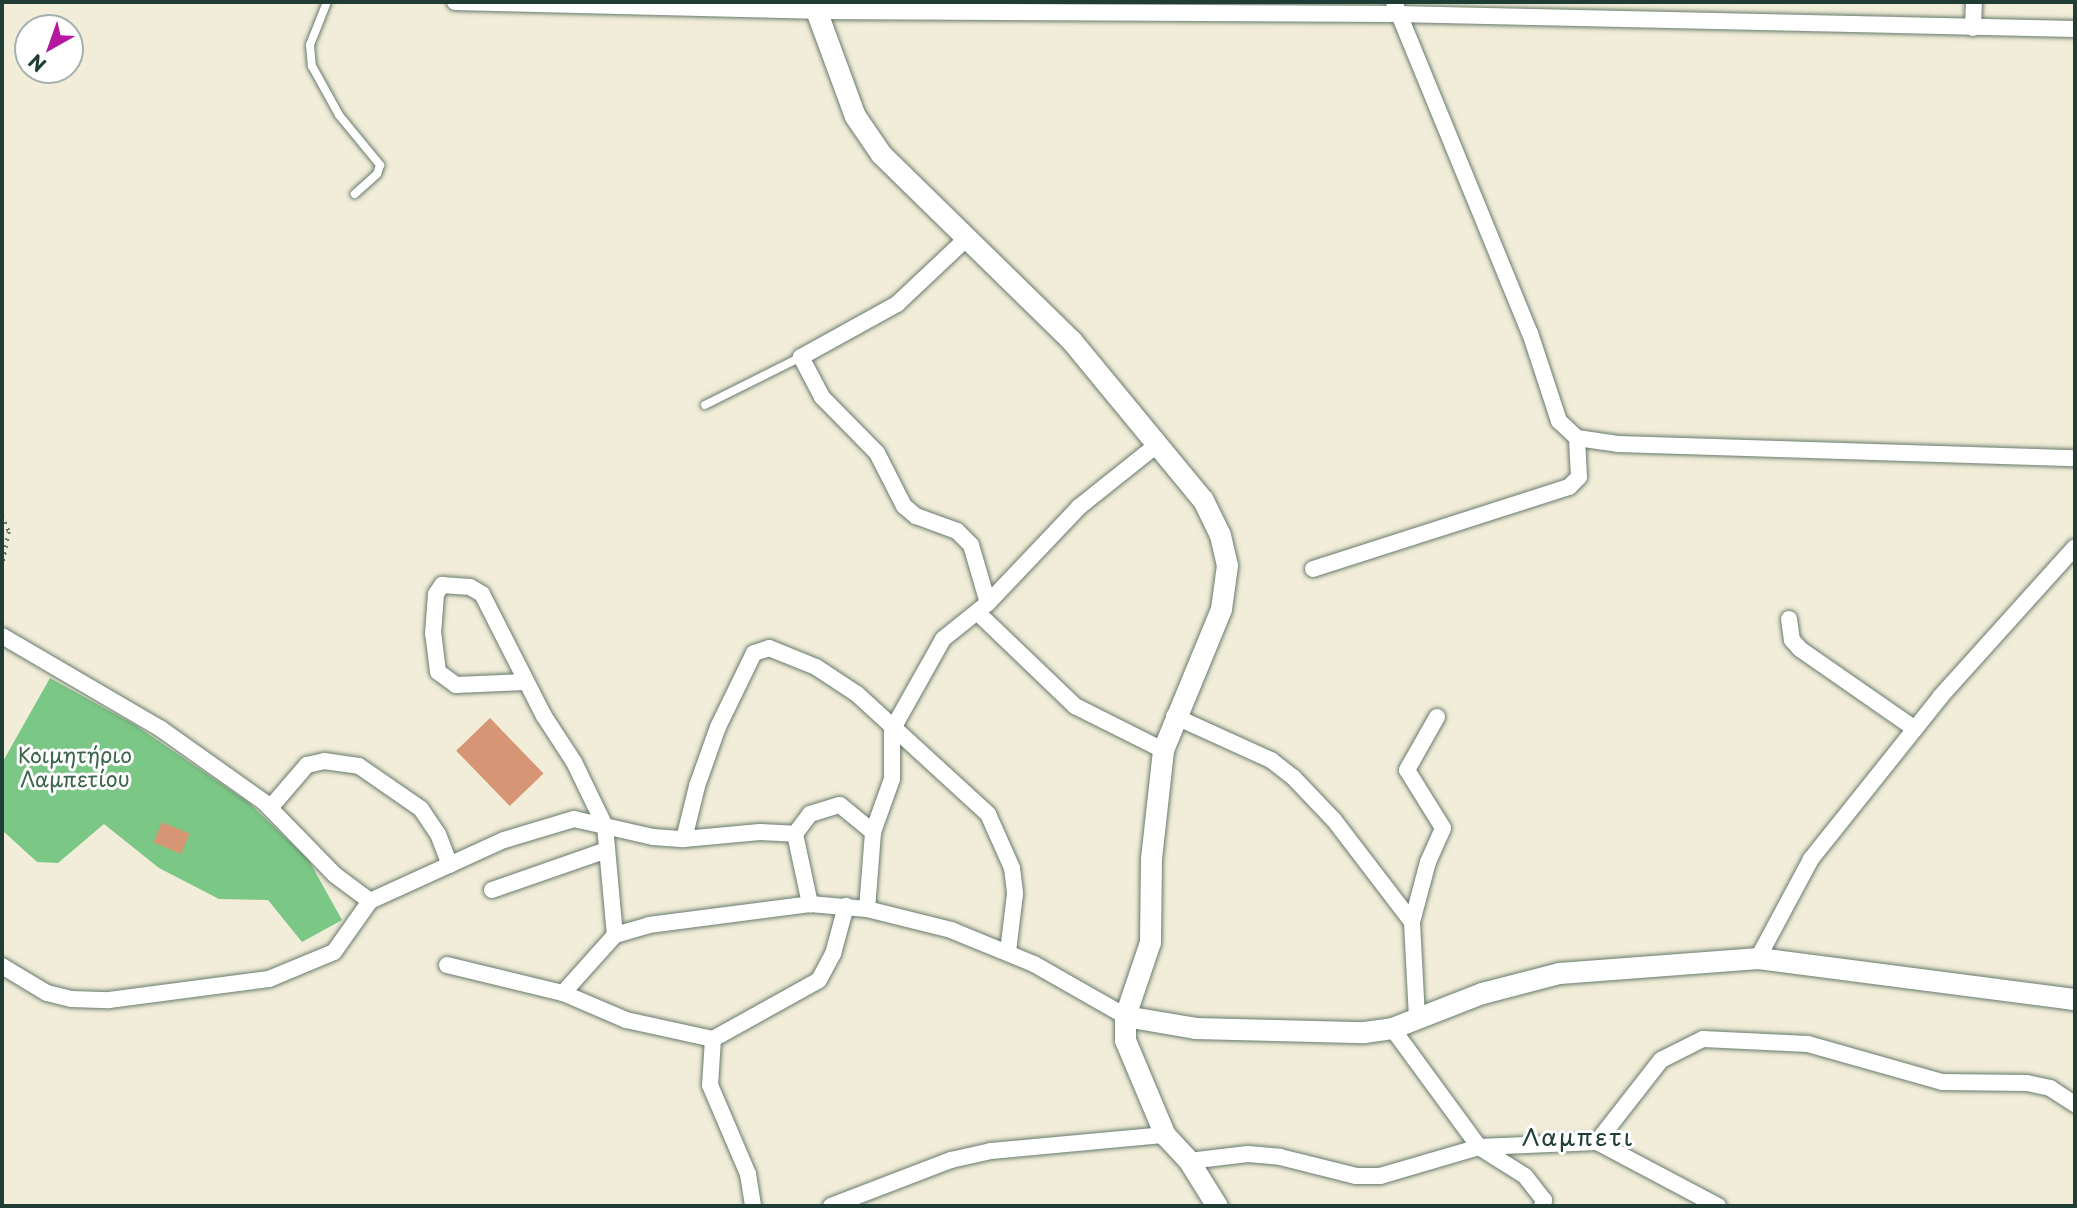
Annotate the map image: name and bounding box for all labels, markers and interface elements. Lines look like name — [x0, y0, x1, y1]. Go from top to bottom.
north arrow — [14, 14, 84, 84]
text: N — [22, 48, 52, 79]
park label: Κοιμητήριο Λαμπετίου — [18, 741, 132, 791]
district label: Λαμπετι — [1523, 1123, 1633, 1151]

